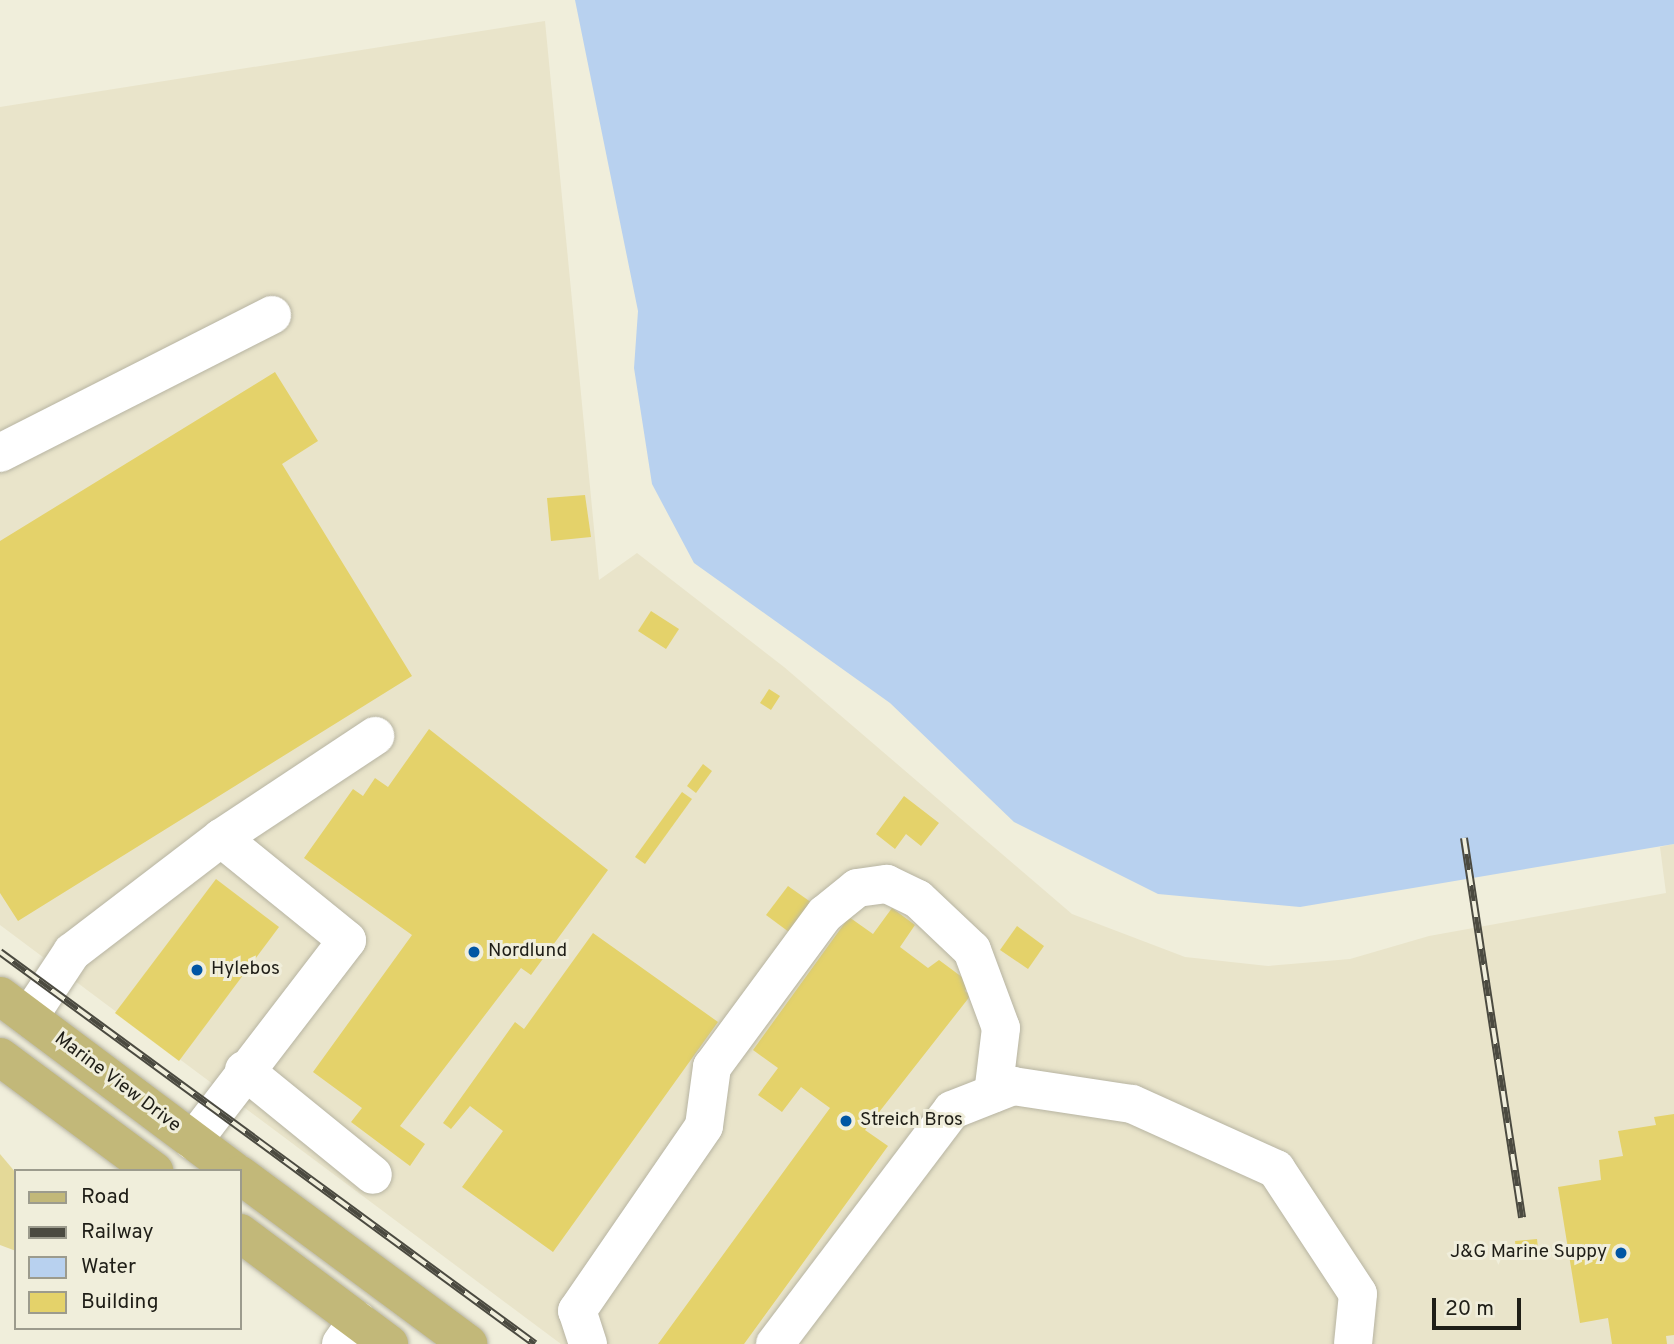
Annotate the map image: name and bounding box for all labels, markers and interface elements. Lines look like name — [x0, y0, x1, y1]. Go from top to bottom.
place label: Nordlund — [488, 941, 567, 963]
marker: Nordlund — [466, 944, 482, 960]
place label: Hylebos — [211, 959, 280, 981]
marker: Hylebos — [189, 962, 205, 978]
street label: Marine View Drive — [49, 1028, 185, 1138]
place label: Streich Bros — [860, 1110, 963, 1132]
marker: Streich Bros — [838, 1113, 854, 1129]
legend — [14, 1169, 242, 1330]
text: Road — [81, 1184, 130, 1211]
text: Railway — [81, 1219, 154, 1246]
place label: J&G Marine Suppy — [1450, 1242, 1607, 1264]
marker: J&G Marine Suppy — [1613, 1245, 1629, 1261]
text: Water — [81, 1254, 136, 1281]
scale bar — [1436, 1284, 1525, 1328]
text: Building — [81, 1289, 159, 1316]
text: 20 m — [1445, 1296, 1494, 1323]

